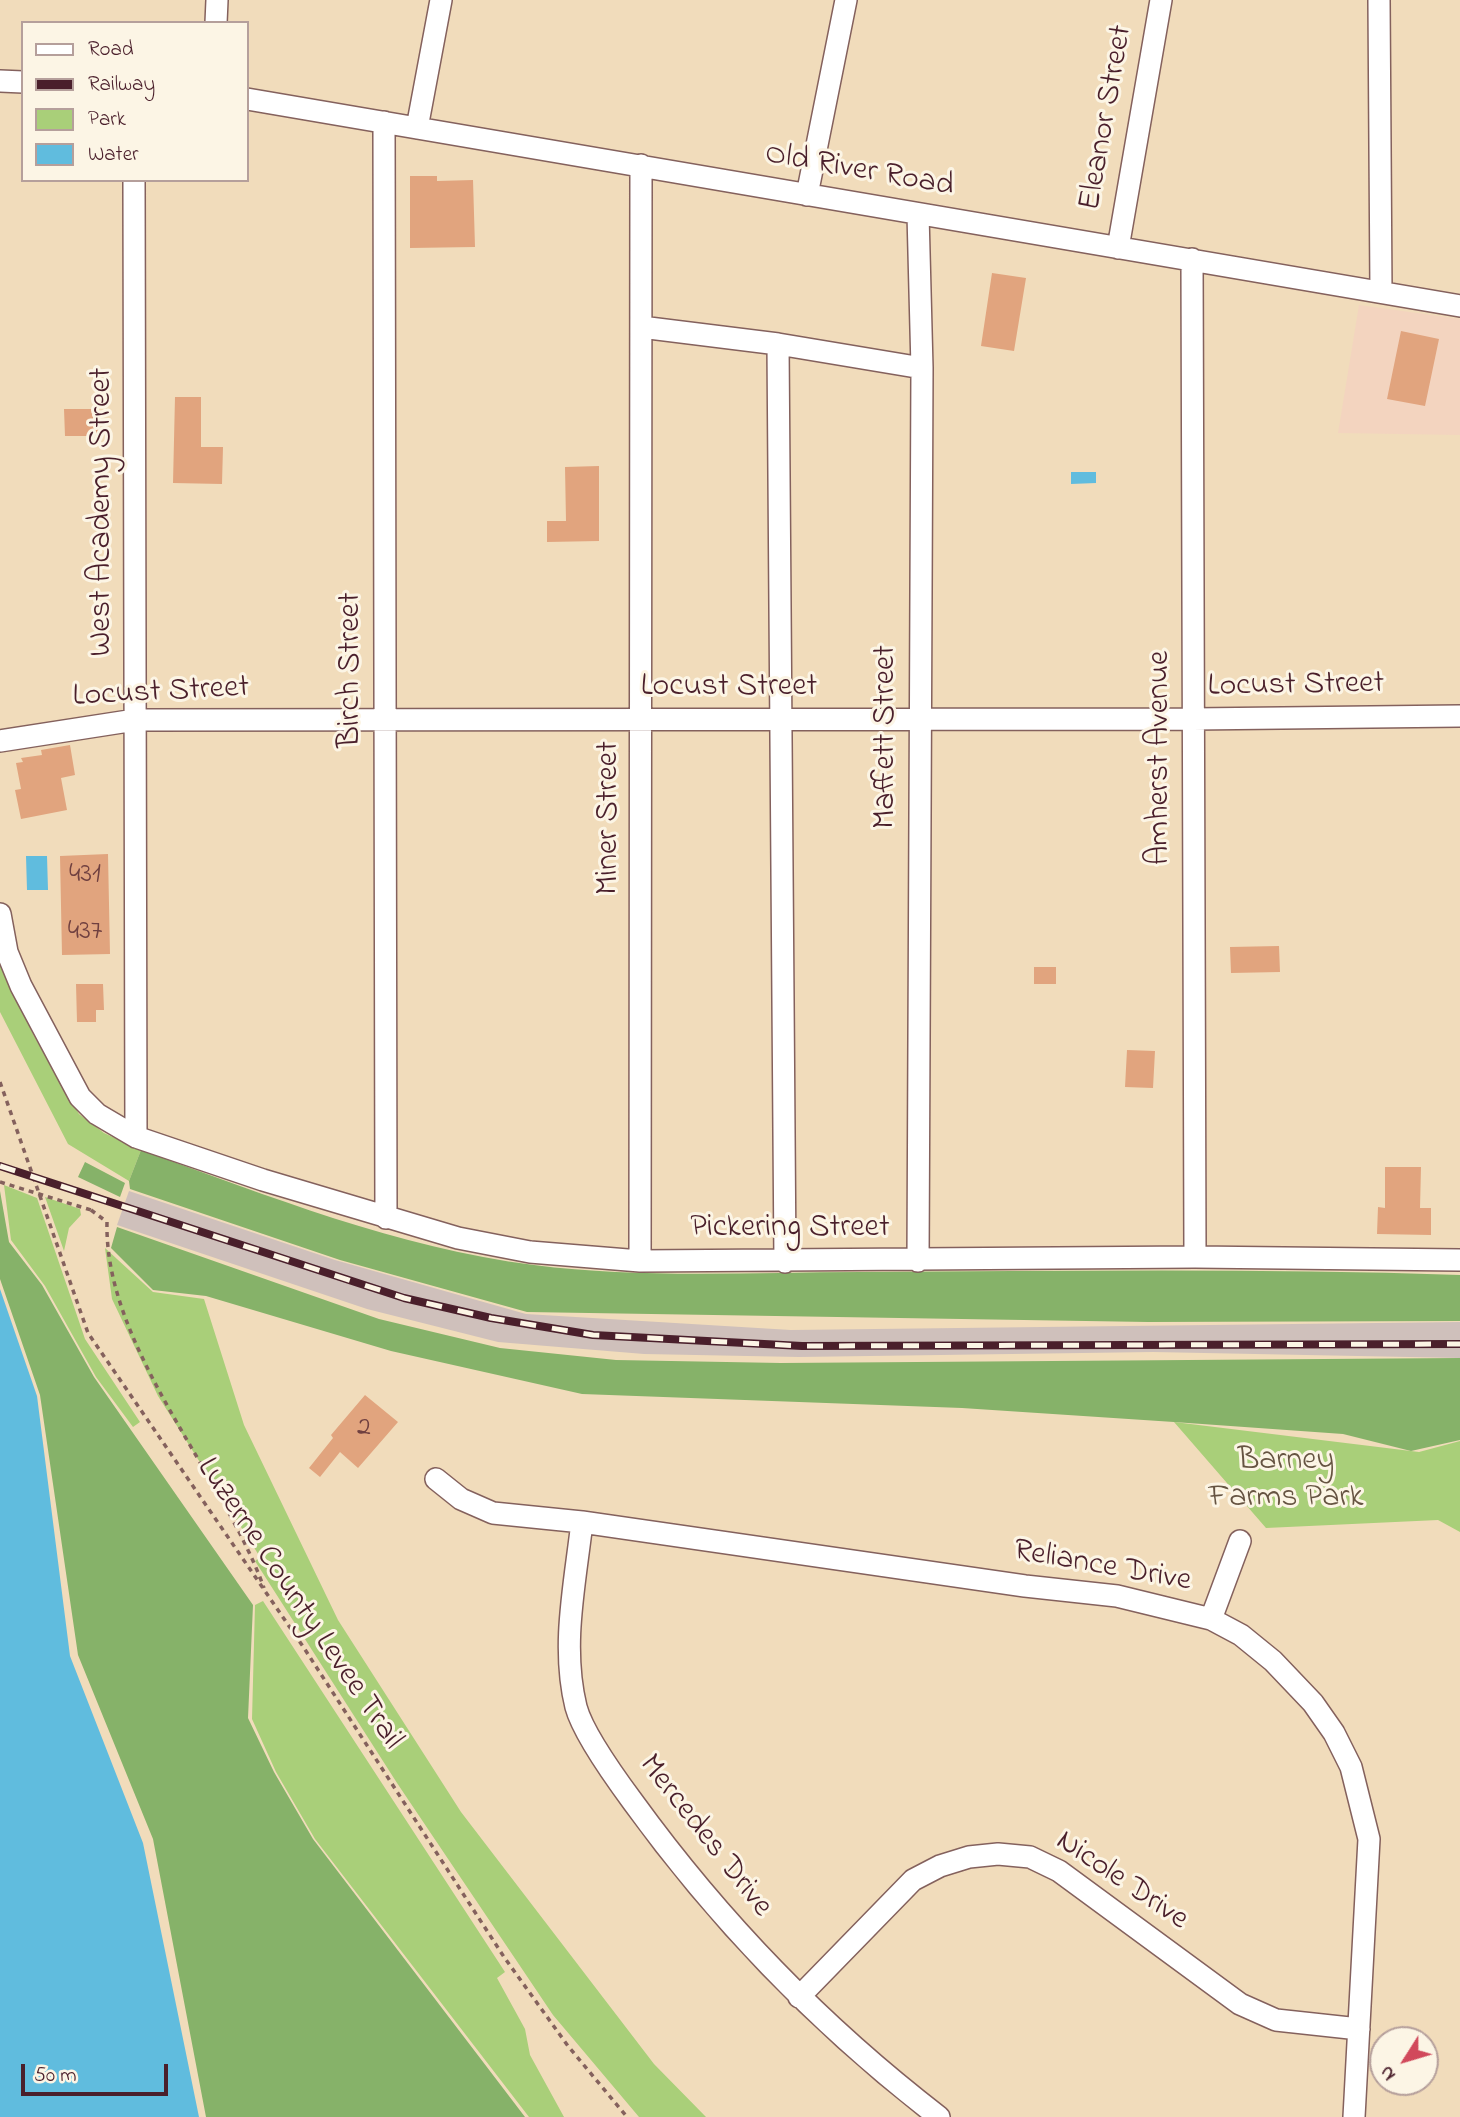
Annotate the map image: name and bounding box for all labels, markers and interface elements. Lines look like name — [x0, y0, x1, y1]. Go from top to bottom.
legend — [21, 21, 248, 182]
street label: Eleanor Street — [1073, 22, 1143, 214]
text: Road — [88, 35, 134, 65]
text: Railway — [88, 70, 155, 100]
text: Park — [88, 105, 126, 135]
street label: Old River Road — [762, 137, 956, 207]
text: Water — [88, 140, 139, 170]
street label: West Academy Street — [85, 368, 123, 656]
street label: Birch Street — [334, 592, 372, 748]
street label: Maffett Street — [869, 645, 907, 829]
street label: Amherst Avenue — [1143, 651, 1181, 865]
street label: Locust Street — [1207, 666, 1385, 708]
street label: Locust Street — [72, 670, 250, 718]
street label: Locust Street — [641, 670, 817, 708]
street label: Miner Street — [592, 741, 630, 895]
house number: 431 — [69, 859, 101, 893]
house number: 437 — [68, 916, 102, 950]
street label: Pickering Street — [690, 1211, 890, 1249]
house number: 2 — [357, 1412, 371, 1446]
park label: Barney Farms Park — [1209, 1444, 1363, 1519]
street label: Luzerne County Levee Trail — [186, 1452, 410, 1758]
street label: Reliance Drive — [1010, 1533, 1194, 1603]
street label: Mercedes Drive — [629, 1748, 779, 1926]
street label: Nicole Drive — [1047, 1824, 1195, 1940]
north arrow — [1369, 2026, 1439, 2096]
scale bar — [24, 2050, 172, 2094]
text: N — [1374, 2059, 1403, 2086]
text: 50 m — [34, 2061, 77, 2091]

